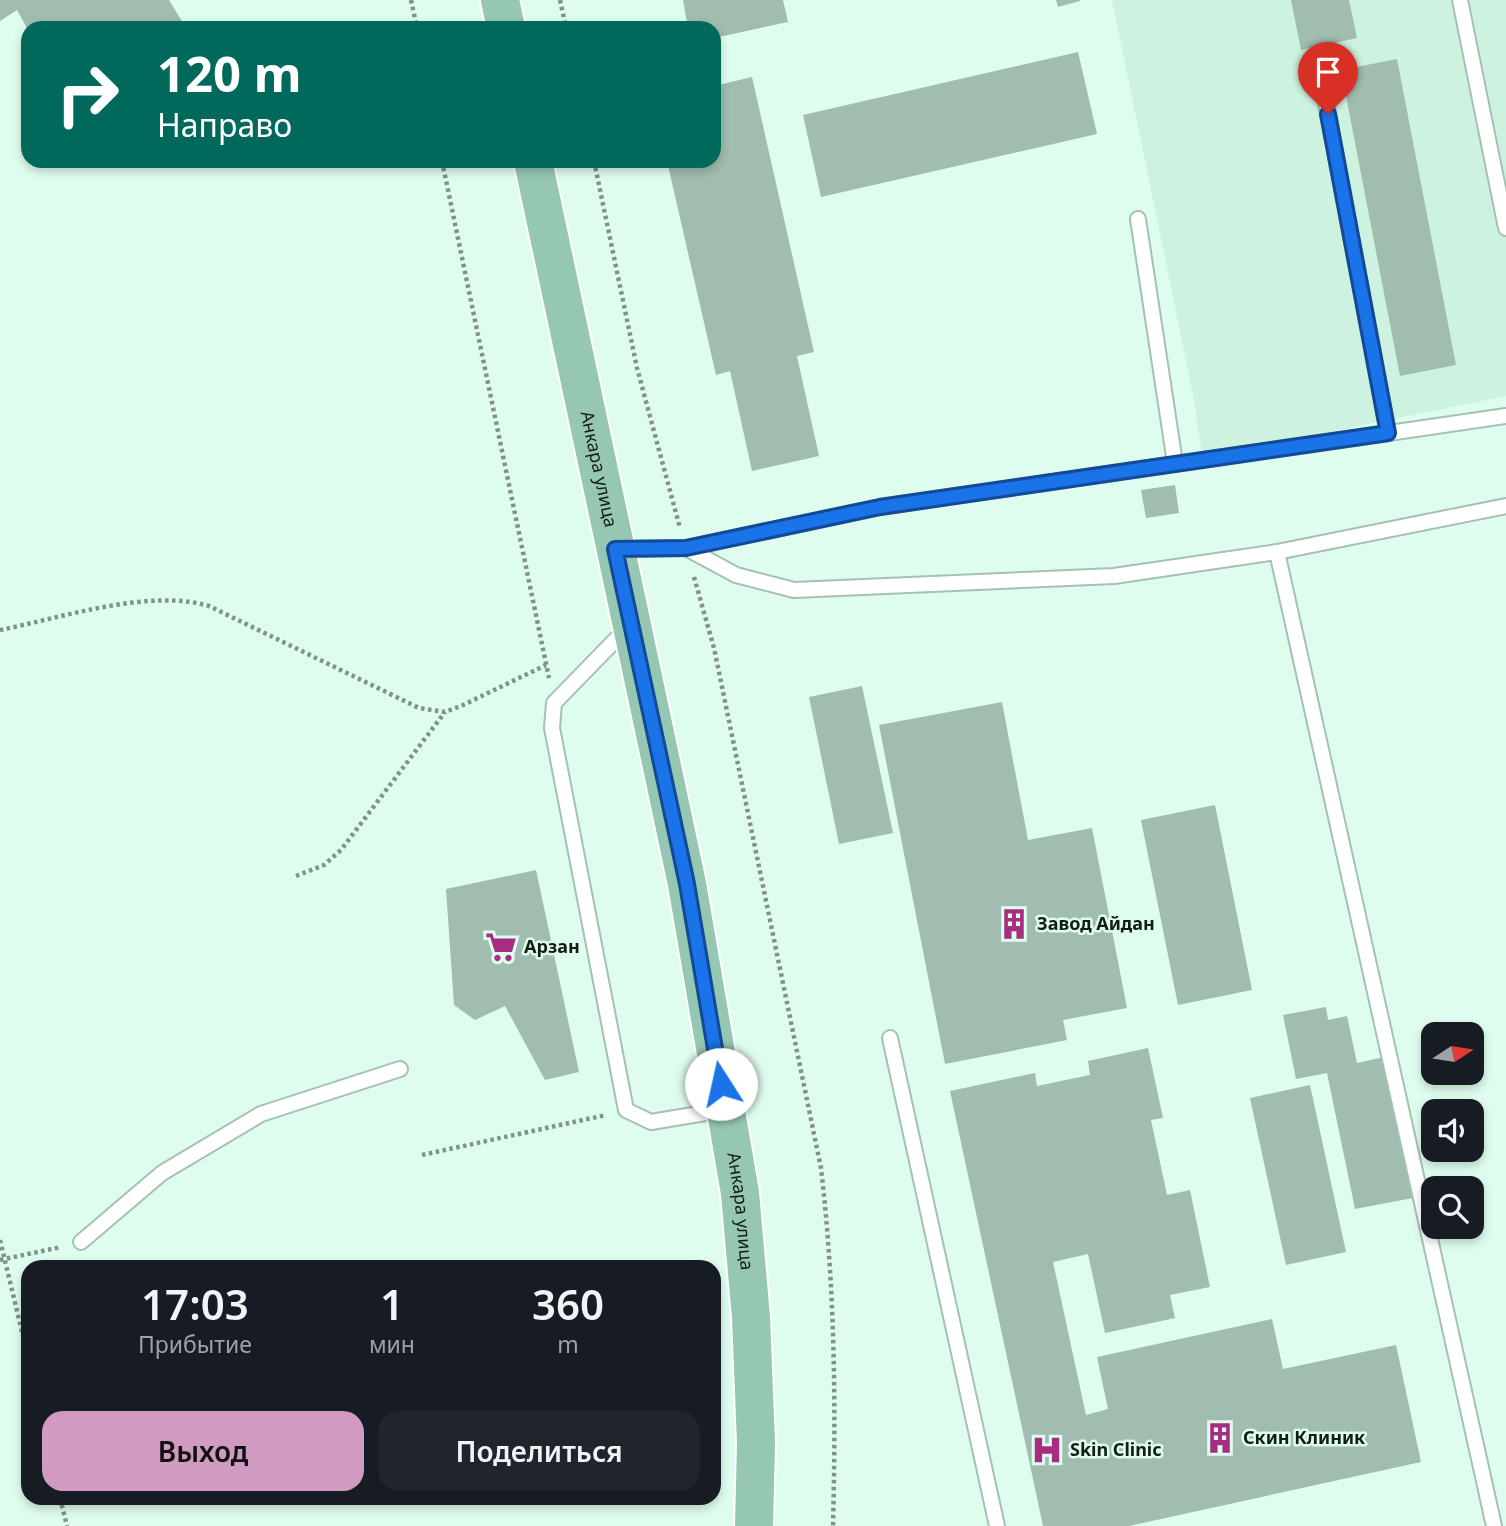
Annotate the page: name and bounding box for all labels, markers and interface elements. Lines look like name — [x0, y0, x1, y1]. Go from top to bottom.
text: 120 m — [157, 40, 302, 106]
pin — [1298, 42, 1358, 114]
icon: right — [42, 49, 133, 140]
icon: arrive — [1309, 53, 1347, 91]
text: Направо — [157, 103, 292, 146]
street label: Анкара улица — [576, 408, 624, 529]
building icon: Завод Айдан — [997, 907, 1031, 941]
place label: Завод Айдан — [1037, 911, 1155, 935]
supermarket icon: Арзан — [484, 930, 518, 964]
place label: Арзан — [524, 934, 580, 958]
north arrow — [1421, 1022, 1484, 1085]
map controls — [1421, 1022, 1484, 1239]
position arrow — [684, 1047, 758, 1121]
button: sound — [1421, 1099, 1484, 1162]
street label: Анкара улица — [722, 1150, 760, 1271]
button: search — [1421, 1176, 1484, 1239]
text: 17:03 — [141, 1275, 249, 1332]
text: 1 — [380, 1275, 404, 1332]
text: 360 — [532, 1275, 604, 1332]
text: Прибытие — [138, 1328, 252, 1360]
text: мин — [369, 1328, 415, 1360]
text: m — [557, 1328, 579, 1360]
button: Выход — [42, 1411, 364, 1491]
button: Поделиться — [378, 1411, 700, 1491]
building icon: Скин Клиник — [1203, 1421, 1237, 1455]
place label: Скин Клиник — [1243, 1425, 1365, 1449]
hospital icon: Skin Clinic — [1030, 1433, 1064, 1467]
place label: Skin Clinic — [1070, 1437, 1162, 1461]

